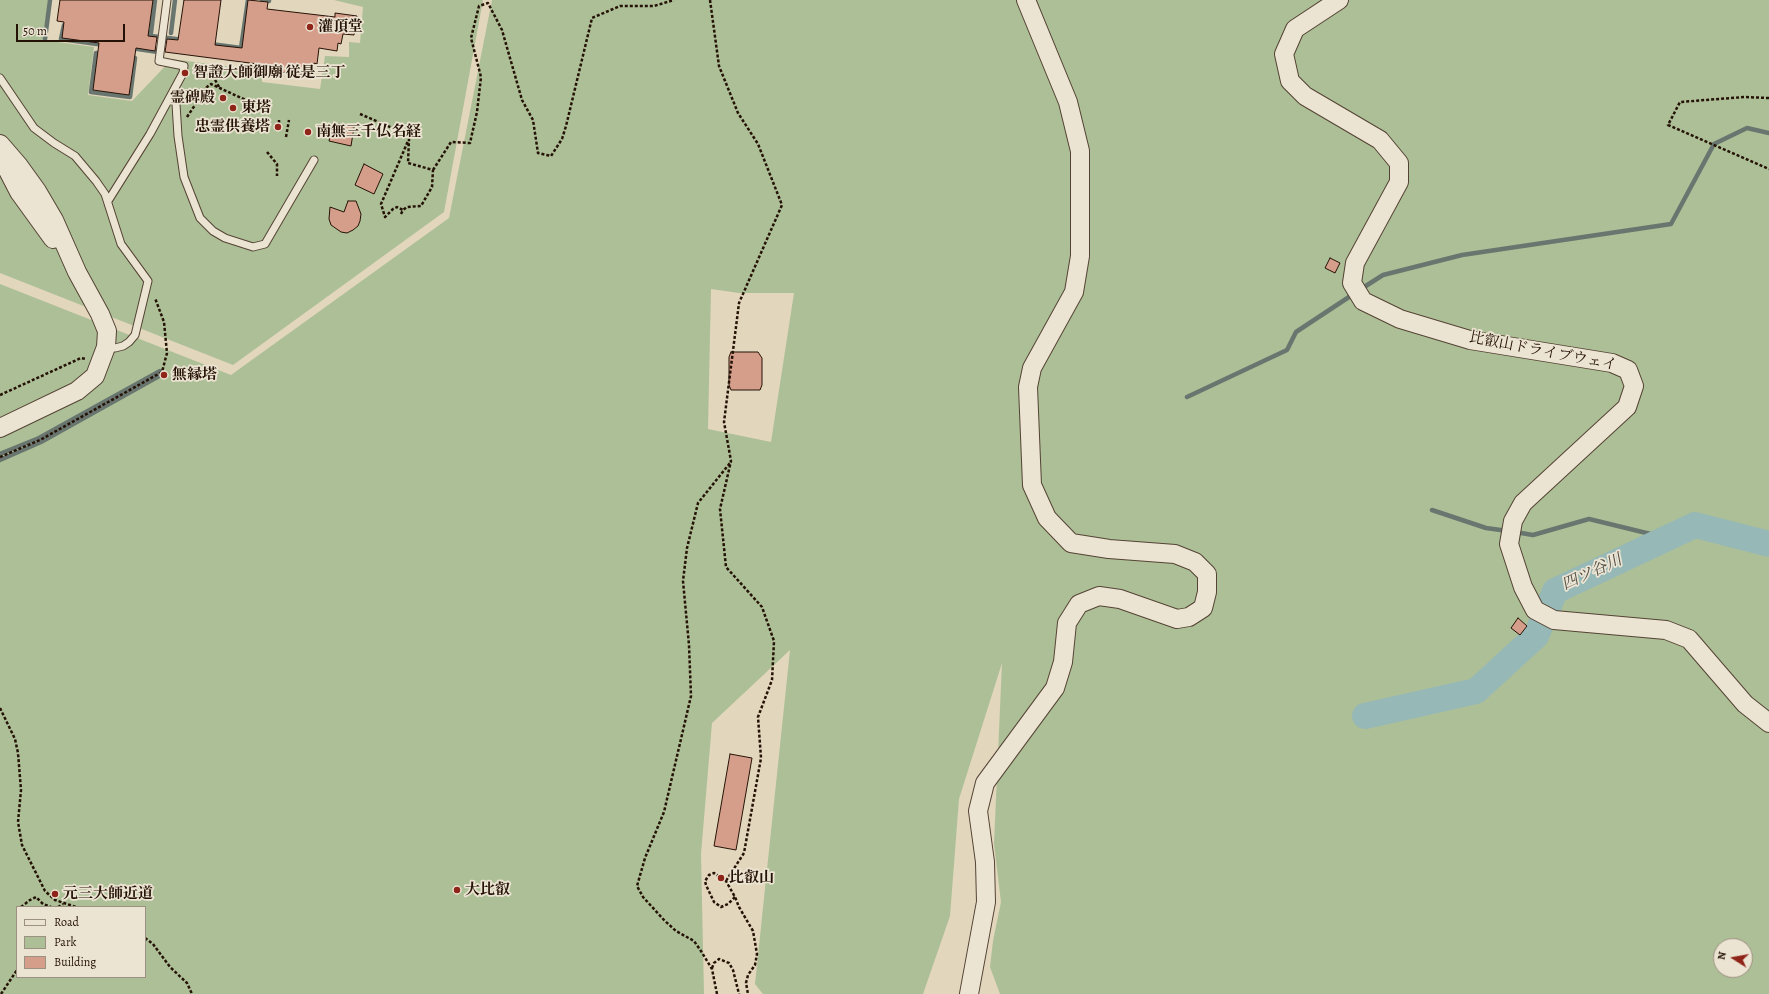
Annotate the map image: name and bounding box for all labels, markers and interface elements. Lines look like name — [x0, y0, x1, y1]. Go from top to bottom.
scale bar — [18, 16, 127, 42]
place label: 灌頂堂 — [318, 18, 363, 36]
marker: 灌頂堂 — [305, 22, 315, 32]
text: 50 m — [23, 23, 47, 39]
place label: 智證大師御廟 従是三丁 — [193, 64, 346, 82]
marker: 智證大師御廟 従是三丁 — [180, 68, 190, 78]
place label: 霊碑殿 — [170, 89, 215, 107]
marker: 霊碑殿 — [218, 93, 228, 103]
place label: 東塔 — [241, 99, 271, 117]
marker: 東塔 — [228, 103, 238, 113]
place label: 忠霊供養塔 — [195, 118, 270, 136]
marker: 忠霊供養塔 — [273, 122, 283, 132]
place label: 南無三千仏名経 — [316, 123, 421, 141]
marker: 南無三千仏名経 — [303, 127, 313, 137]
street label: 比叡山ドライブウェイ — [1468, 329, 1618, 375]
place label: 無縁塔 — [172, 366, 217, 384]
marker: 無縁塔 — [159, 370, 169, 380]
water label: 四ツ谷川 — [1559, 551, 1625, 595]
place label: 比叡山 — [729, 869, 774, 887]
marker: 比叡山 — [716, 873, 726, 883]
place label: 大比叡 — [465, 881, 510, 899]
place label: 元三大師近道 — [63, 885, 153, 903]
marker: 大比叡 — [452, 885, 462, 895]
marker: 元三大師近道 — [50, 889, 60, 899]
legend — [16, 906, 146, 978]
text: Road — [54, 914, 79, 930]
text: Park — [54, 934, 77, 950]
north arrow — [1713, 938, 1753, 978]
text: N — [1714, 950, 1730, 961]
text: Building — [54, 954, 96, 970]

